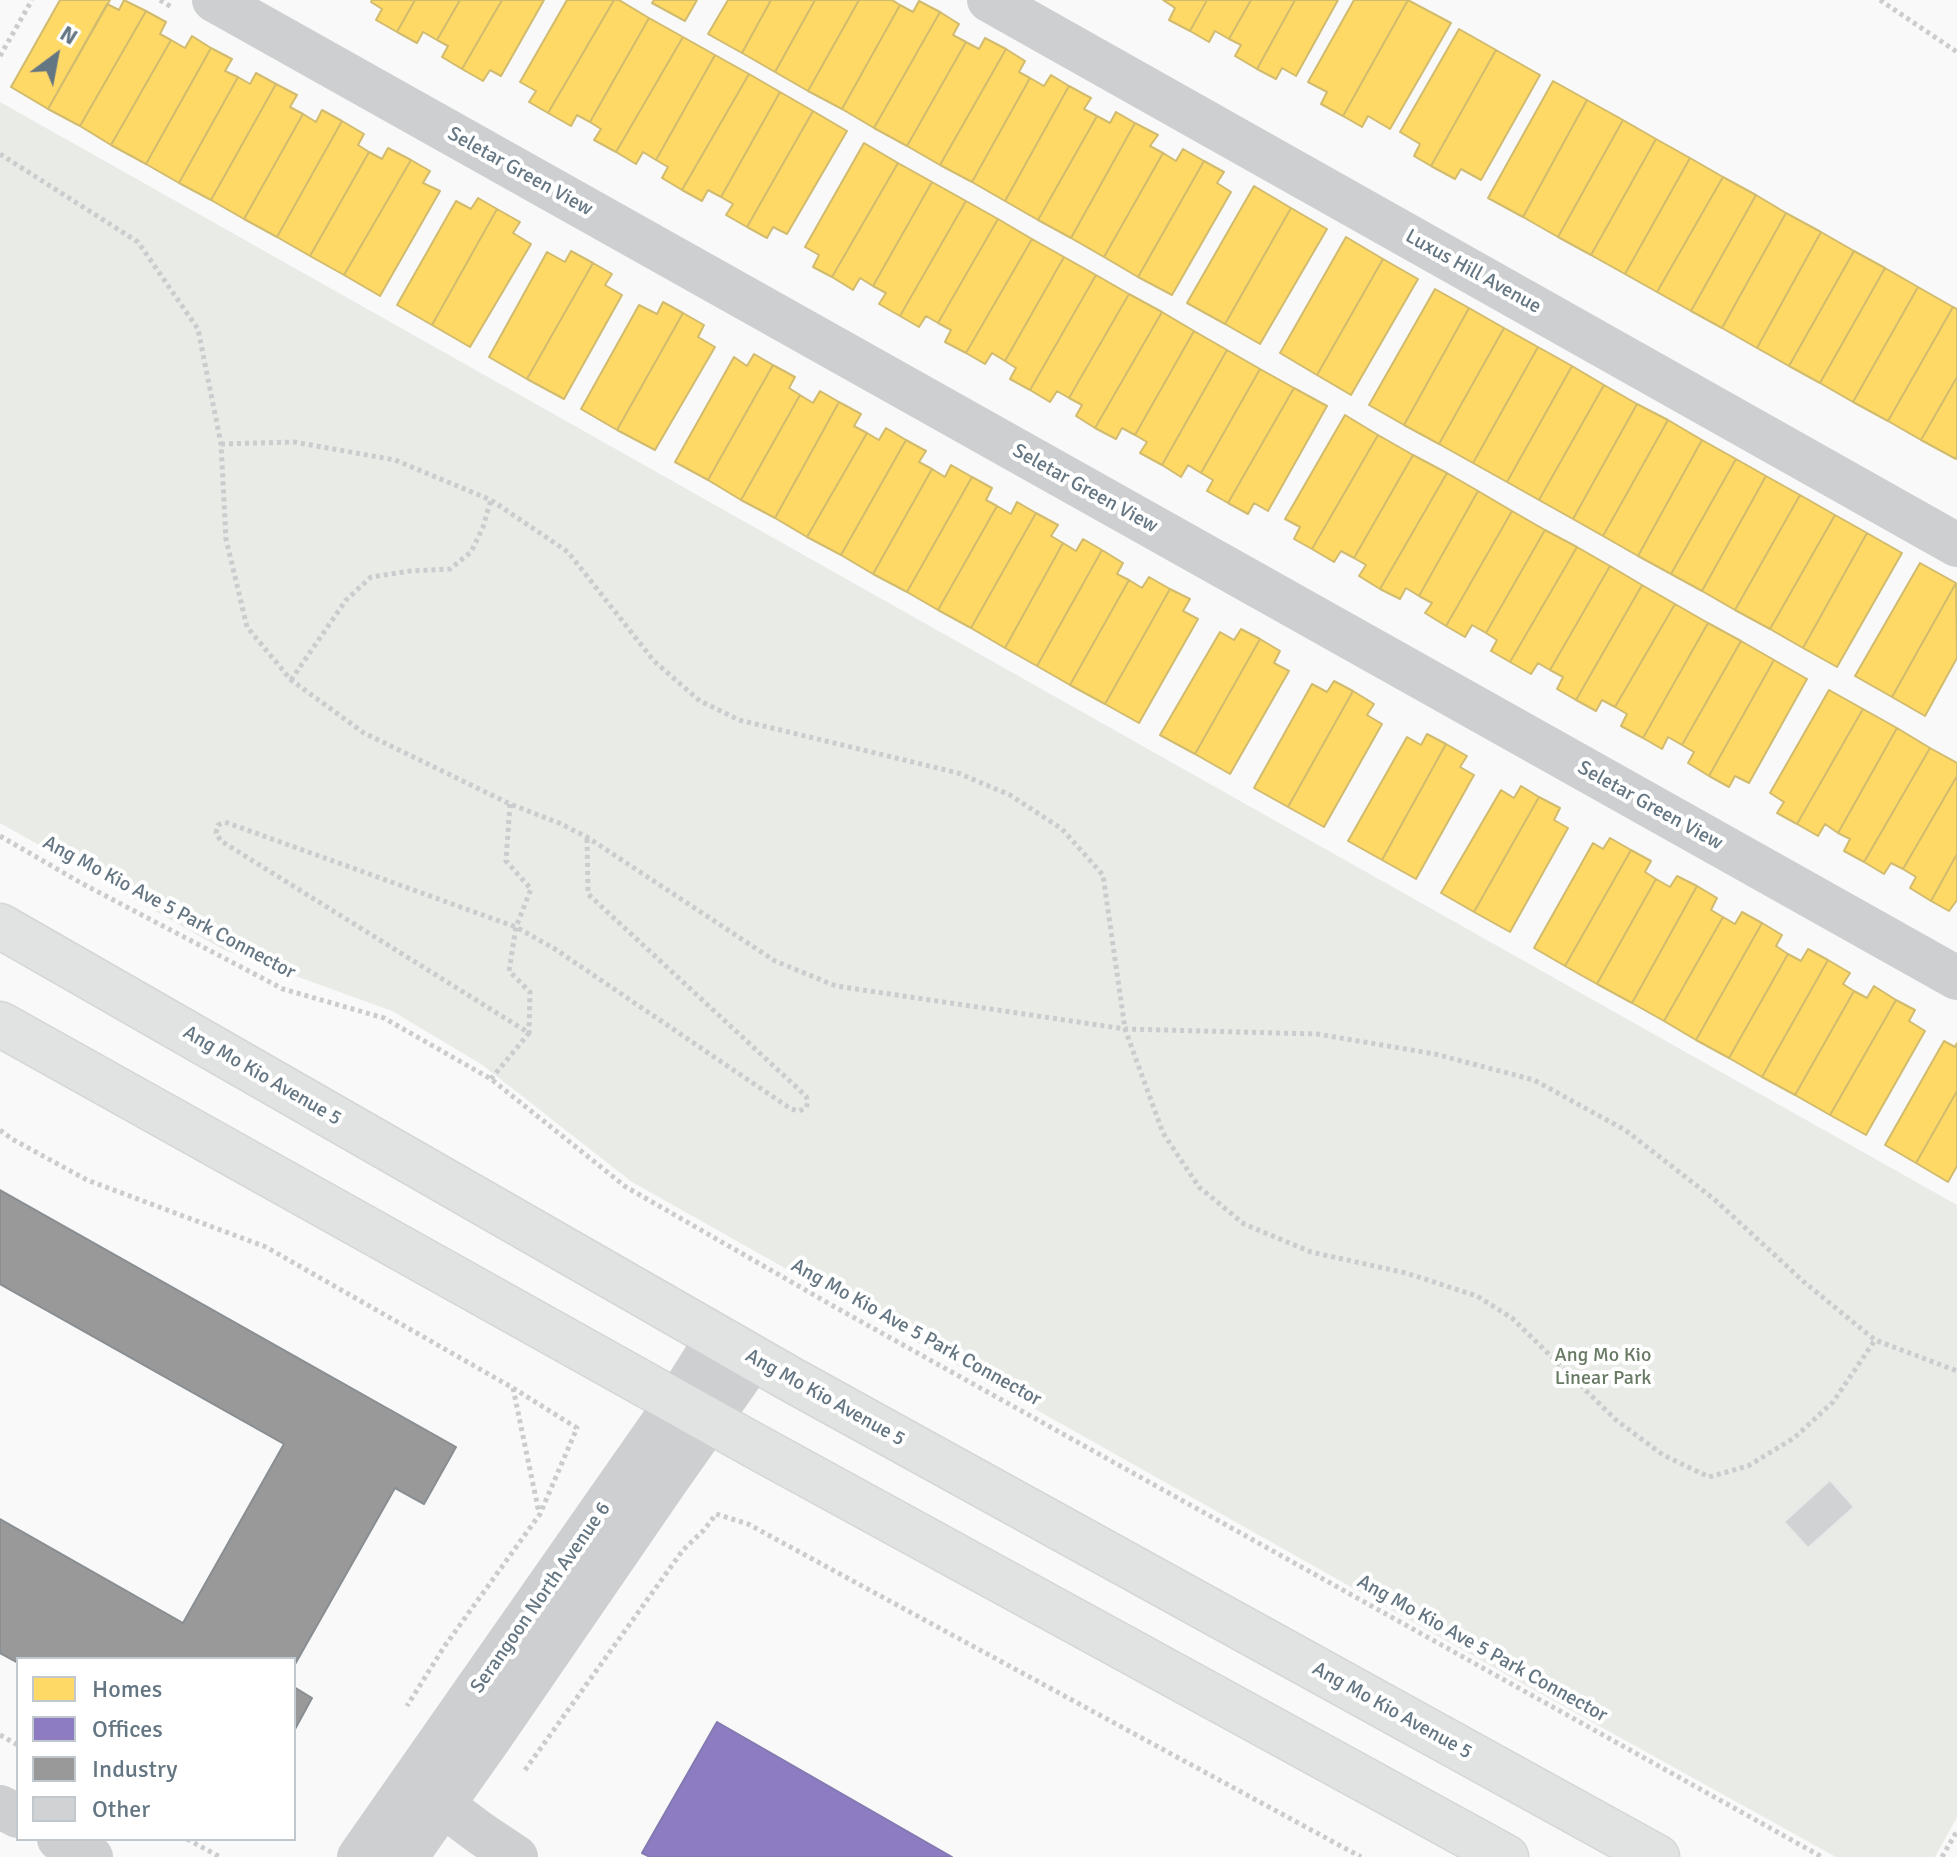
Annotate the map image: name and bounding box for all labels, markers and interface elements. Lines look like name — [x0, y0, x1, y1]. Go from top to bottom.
north arrow — [16, 16, 96, 96]
text: N — [55, 20, 83, 51]
street label: Seletar Green View — [443, 122, 597, 222]
street label: Luxus Hill Avenue — [1401, 225, 1545, 319]
street label: Seletar Green View — [1008, 439, 1162, 539]
street label: Seletar Green View — [1573, 756, 1727, 856]
street label: Ang Mo Kio Ave 5 Park Connector — [39, 831, 299, 985]
street label: Ang Mo Kio Avenue 5 — [179, 1021, 345, 1131]
street label: Ang Mo Kio Ave 5 Park Connector — [787, 1254, 1045, 1412]
street label: Ang Mo Kio Avenue 5 — [741, 1344, 909, 1452]
park label: Ang Mo Kio Linear Park — [1555, 1344, 1651, 1391]
street label: Serangoon North Avenue 6 — [466, 1498, 616, 1698]
street label: Ang Mo Kio Ave 5 Park Connector — [1353, 1570, 1611, 1728]
legend — [16, 1657, 296, 1841]
street label: Ang Mo Kio Avenue 5 — [1308, 1657, 1476, 1765]
text: Homes — [92, 1674, 162, 1704]
text: Offices — [92, 1714, 163, 1744]
text: Industry — [92, 1754, 178, 1784]
text: Other — [92, 1794, 150, 1824]

